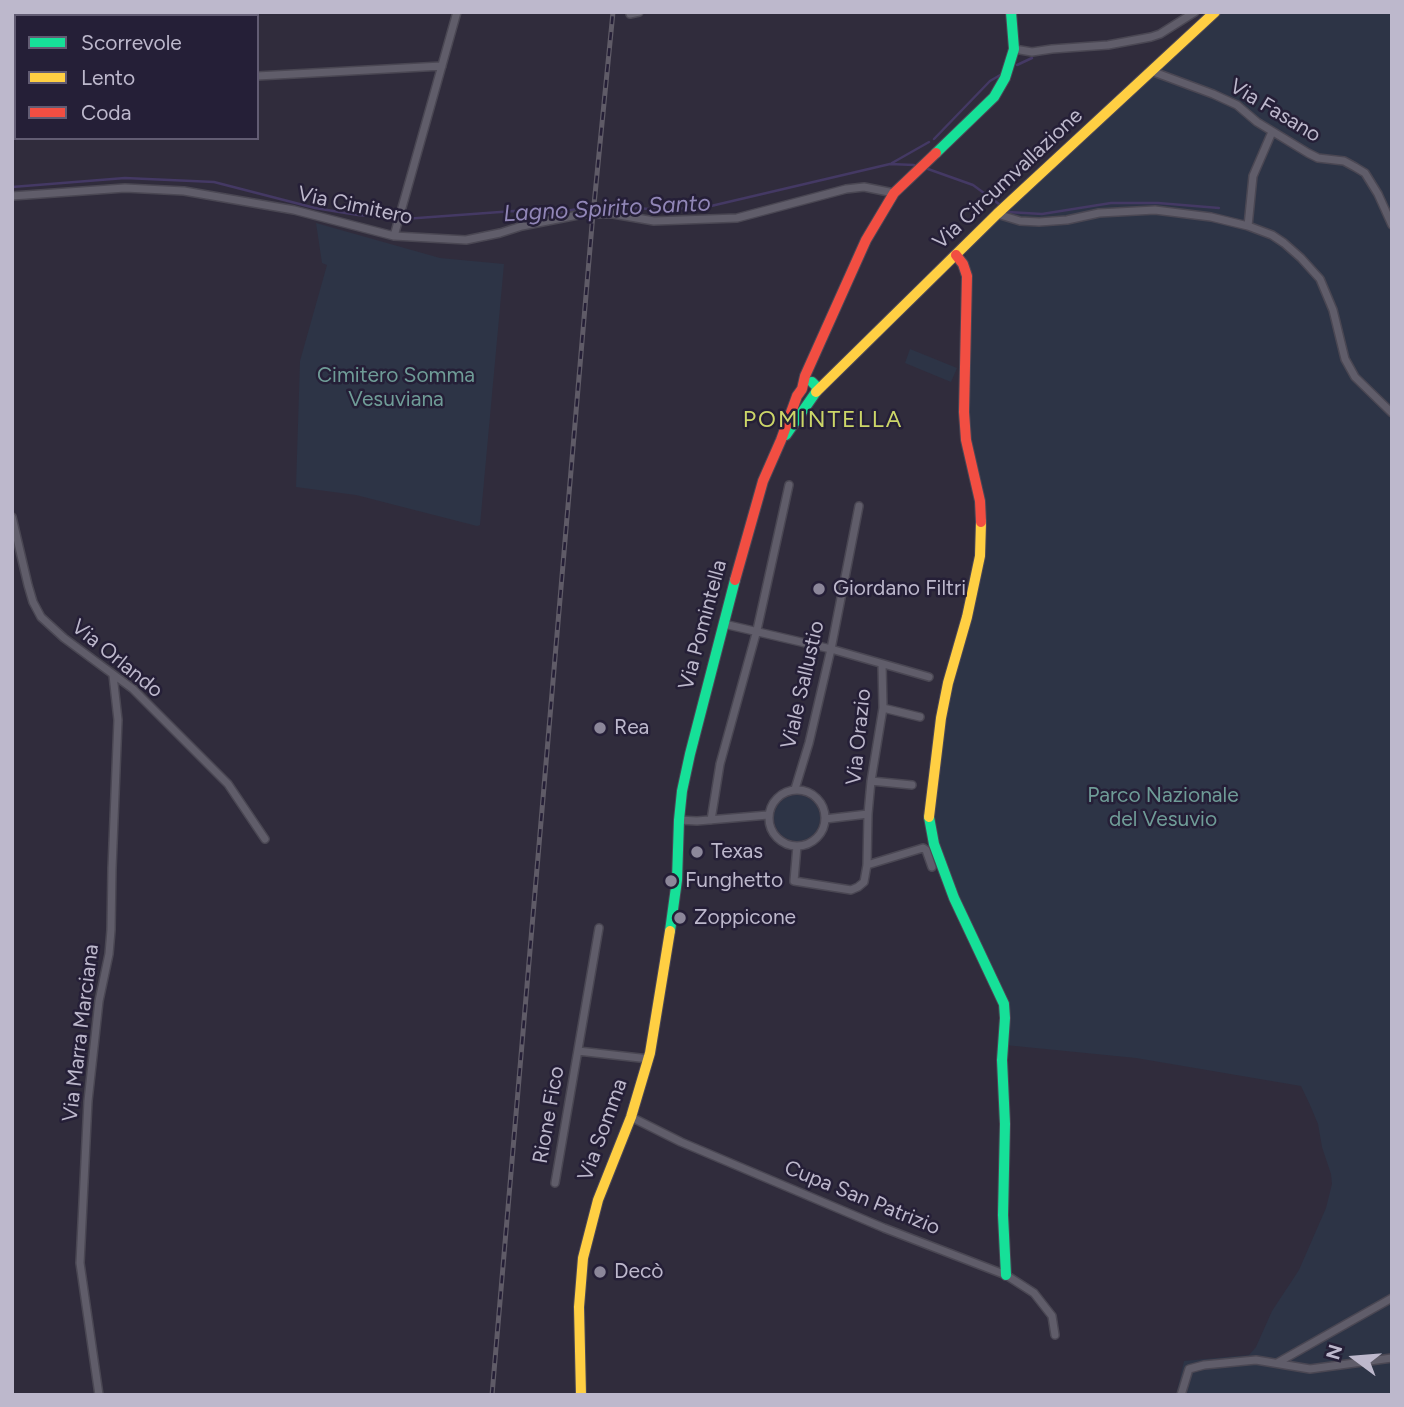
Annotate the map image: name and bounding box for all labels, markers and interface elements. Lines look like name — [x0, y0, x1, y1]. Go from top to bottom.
legend — [14, 14, 259, 140]
text: Scorrevole — [81, 30, 182, 55]
text: Lento — [81, 65, 135, 90]
street label: Via Fasano — [1225, 74, 1325, 148]
text: Coda — [81, 100, 131, 125]
street label: Via Circumvallazione — [928, 103, 1088, 255]
street label: Via Cimitero — [295, 182, 415, 230]
water label: Lagno Spirito Santo — [503, 190, 711, 228]
park label: Cimitero Somma Vesuviana — [317, 363, 475, 413]
district label: POMINTELLA — [744, 406, 902, 434]
street label: Via Pomintella — [674, 557, 732, 693]
place label: Giordano Filtri — [833, 576, 966, 602]
marker: Giordano Filtri — [811, 581, 827, 597]
street label: Via Orlando — [66, 615, 168, 703]
street label: Viale Sallustio — [776, 618, 830, 752]
street label: Via Orazio — [841, 688, 877, 786]
place label: Rea — [614, 715, 649, 741]
marker: Rea — [592, 720, 608, 736]
park label: Parco Nazionale del Vesuvio — [1087, 783, 1239, 833]
place label: Texas — [711, 839, 763, 865]
marker: Texas — [689, 844, 705, 860]
place label: Funghetto — [685, 868, 783, 894]
marker: Funghetto — [663, 873, 679, 889]
place label: Zoppicone — [694, 905, 796, 931]
marker: Zoppicone — [672, 910, 688, 926]
street label: Via Marra Marciana — [58, 943, 104, 1123]
street label: Rione Fico — [528, 1064, 570, 1166]
street label: Via Somma — [573, 1075, 633, 1185]
street label: Cupa San Patrizio — [781, 1155, 943, 1241]
place label: Decò — [614, 1259, 663, 1285]
marker: Decò — [592, 1264, 608, 1280]
north arrow — [1320, 1323, 1390, 1393]
text: N — [1321, 1342, 1347, 1362]

